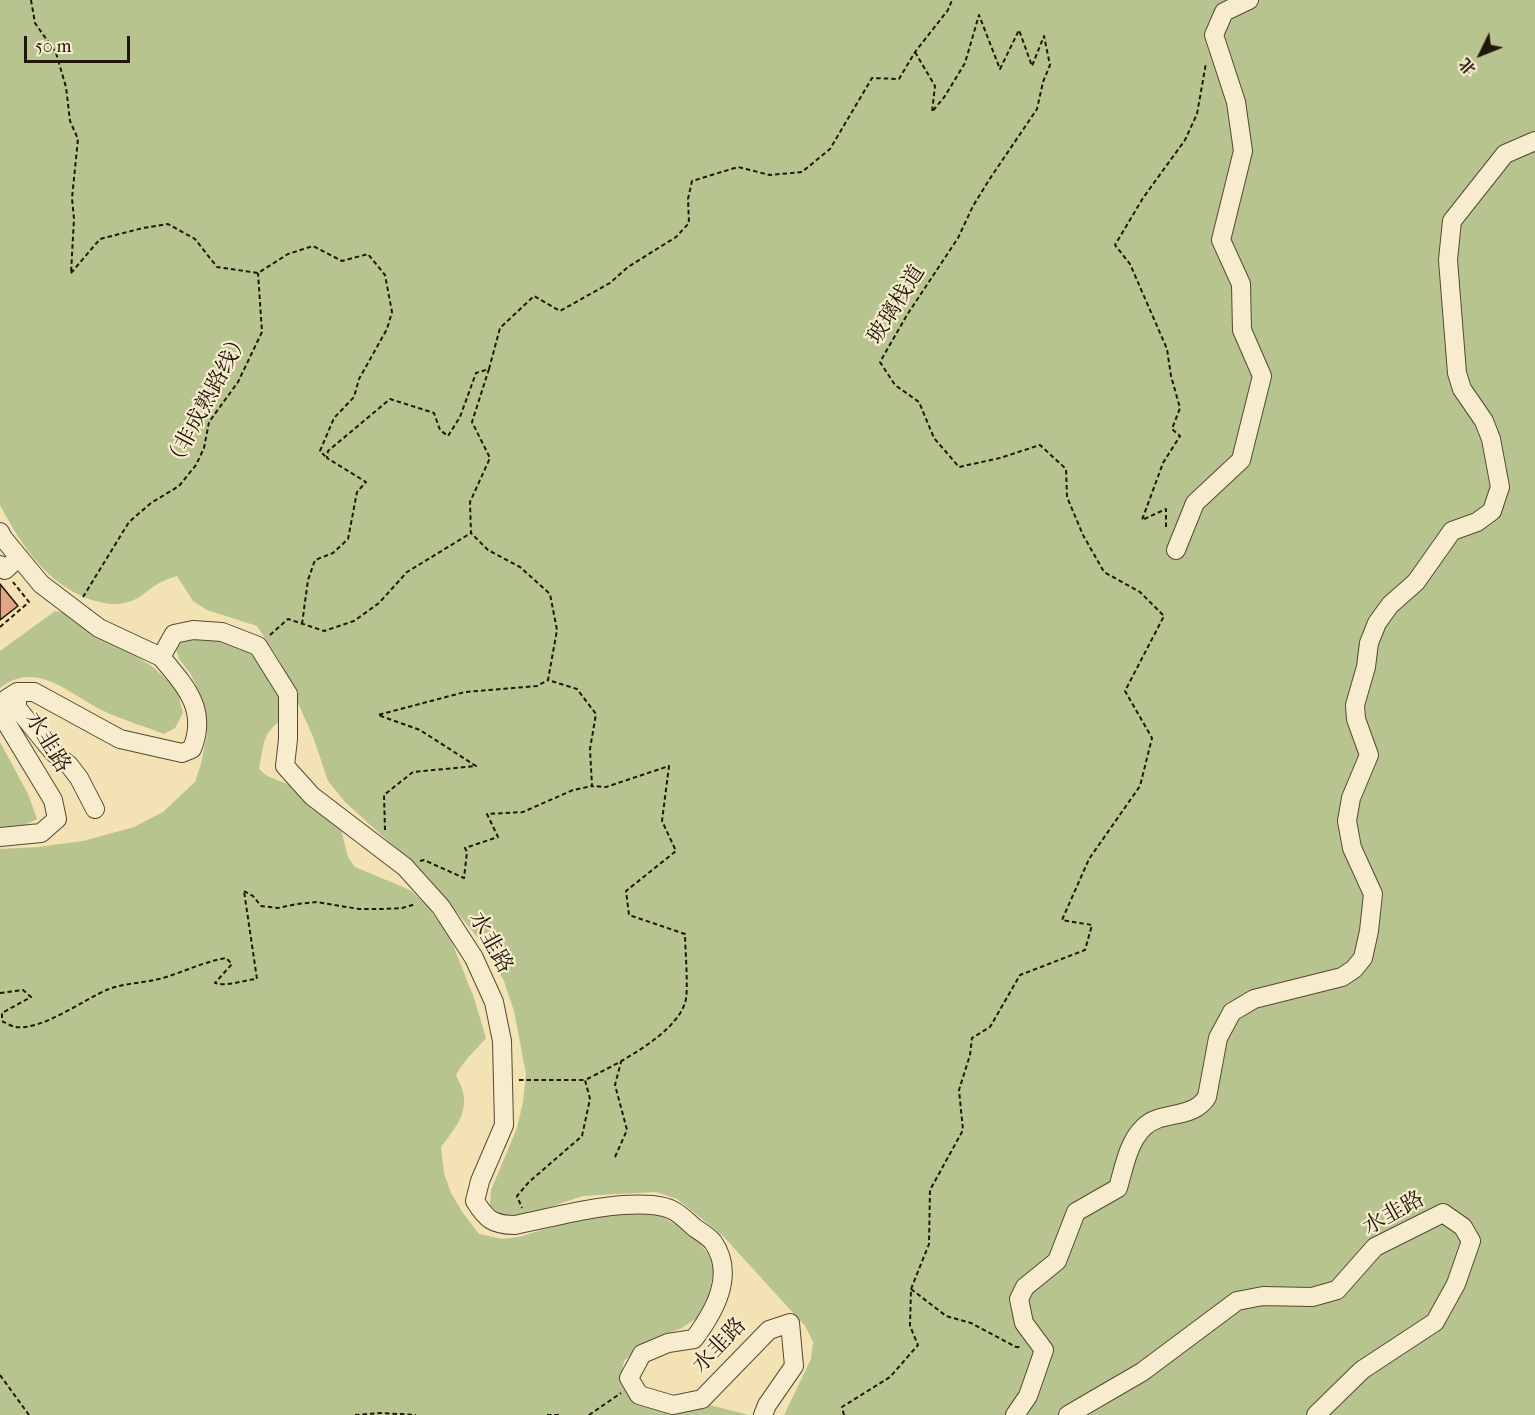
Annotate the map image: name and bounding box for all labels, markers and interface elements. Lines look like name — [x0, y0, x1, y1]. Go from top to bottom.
scale bar — [27, 24, 134, 62]
north arrow — [1451, 24, 1511, 84]
text: 50 m — [35, 36, 71, 57]
text: 北 — [1455, 54, 1480, 79]
street label: 玻璃栈道 — [862, 261, 932, 349]
street label: （非成熟路线） — [160, 327, 256, 475]
street label: 水韭路 — [19, 708, 75, 778]
street label: 水韭路 — [462, 908, 518, 978]
street label: 水韭路 — [1359, 1186, 1429, 1242]
street label: 水韭路 — [688, 1313, 752, 1379]

